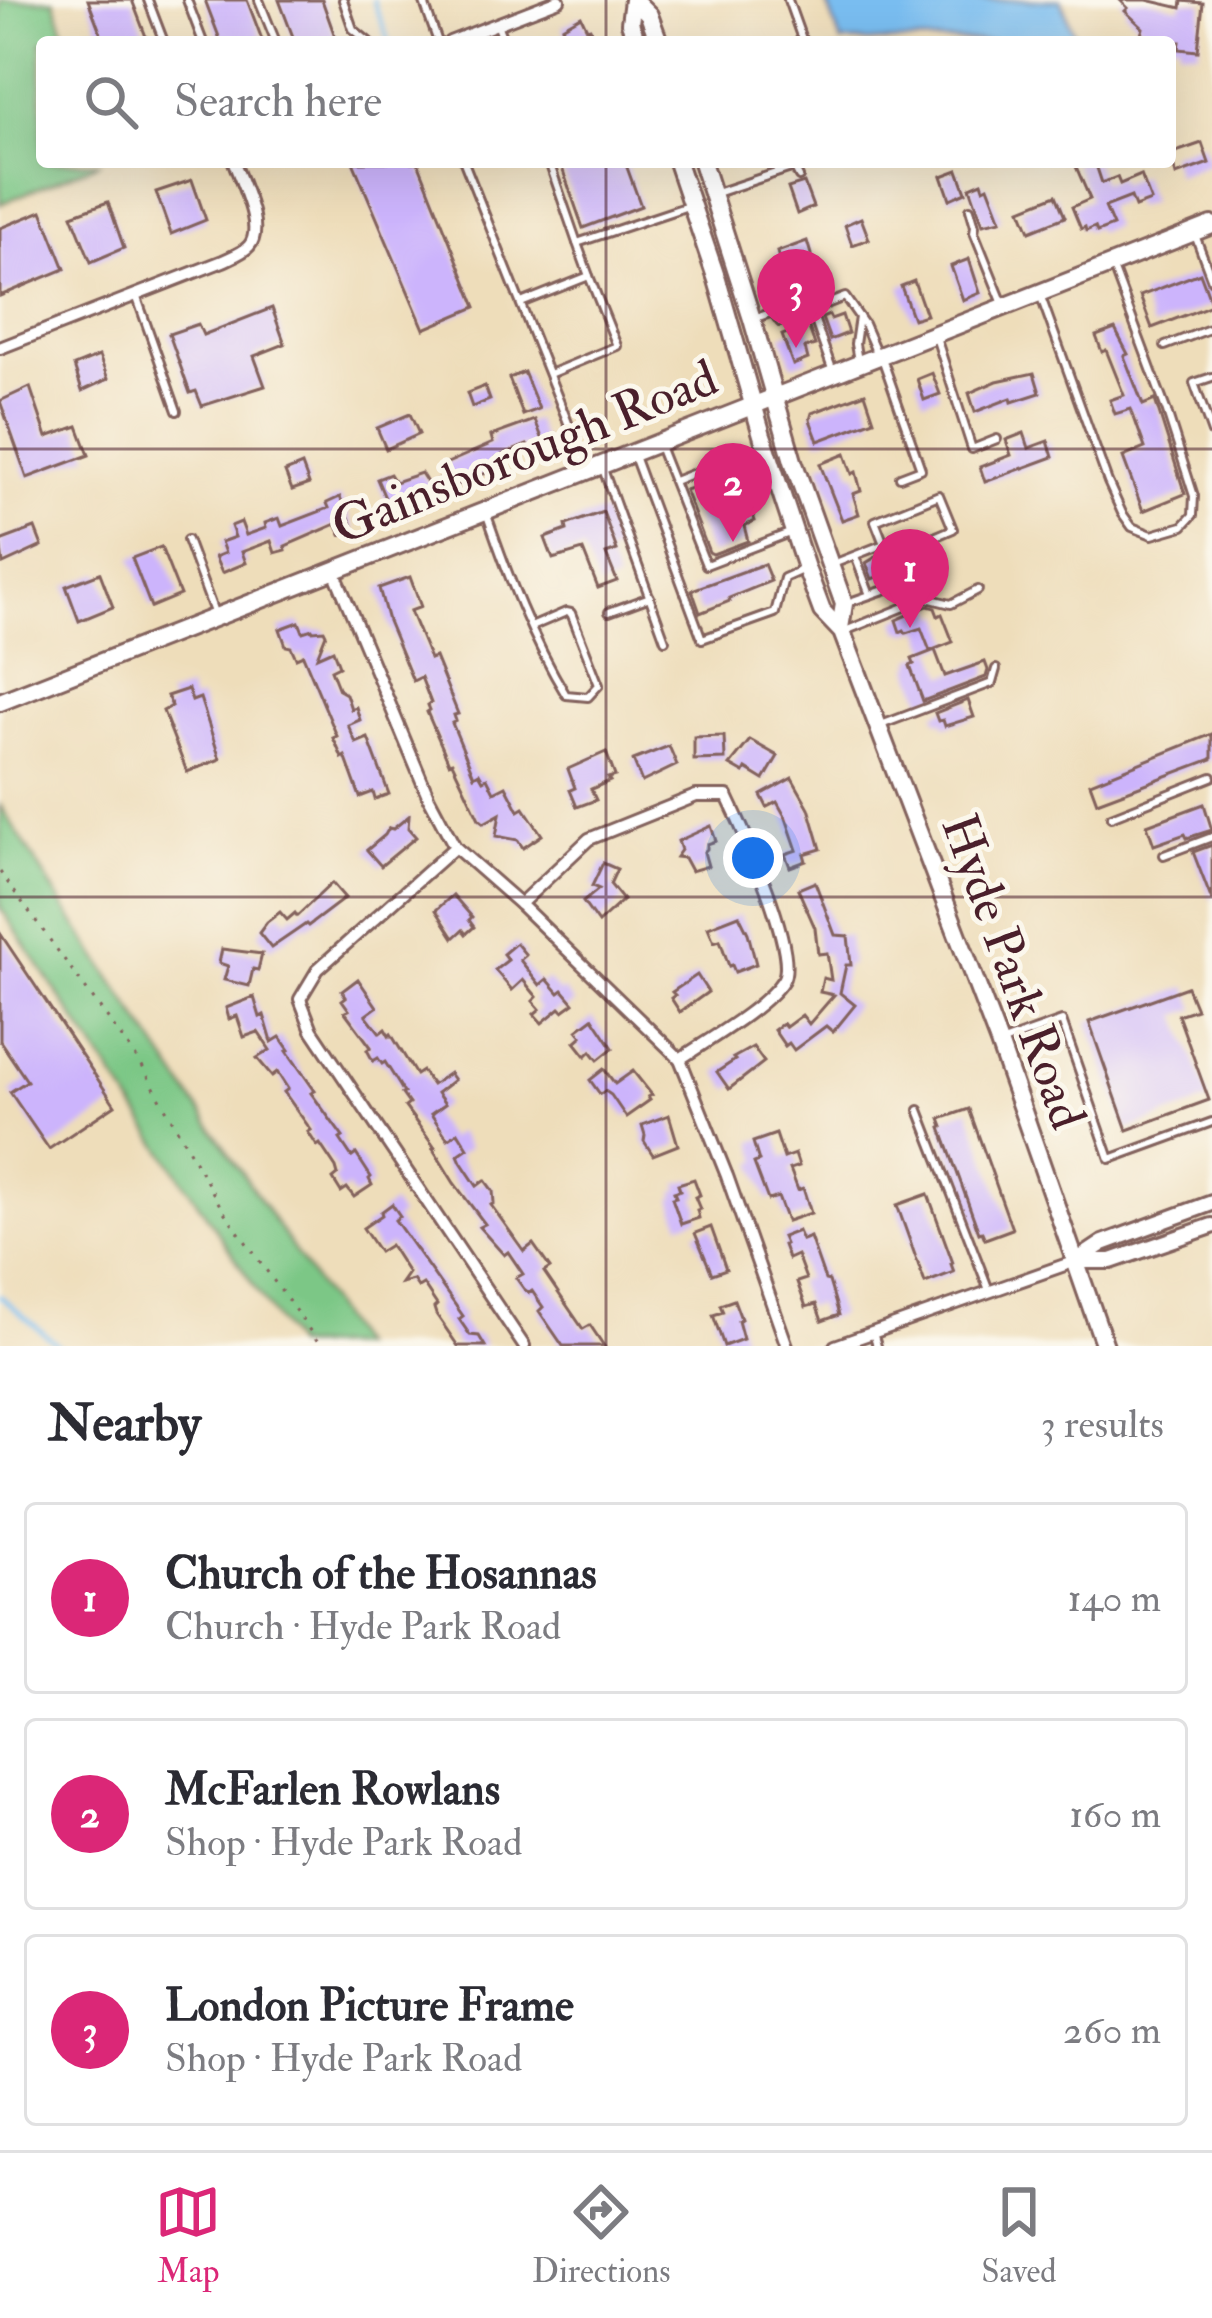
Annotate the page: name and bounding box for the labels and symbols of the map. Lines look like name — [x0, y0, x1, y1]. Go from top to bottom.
pin: 3 — [757, 249, 835, 348]
street label: Gainsborough Road — [323, 346, 727, 559]
pin: 2 — [694, 443, 772, 542]
pin: 1 — [871, 529, 949, 628]
street label: Hyde Park Road — [927, 806, 1100, 1138]
your location — [723, 828, 783, 888]

